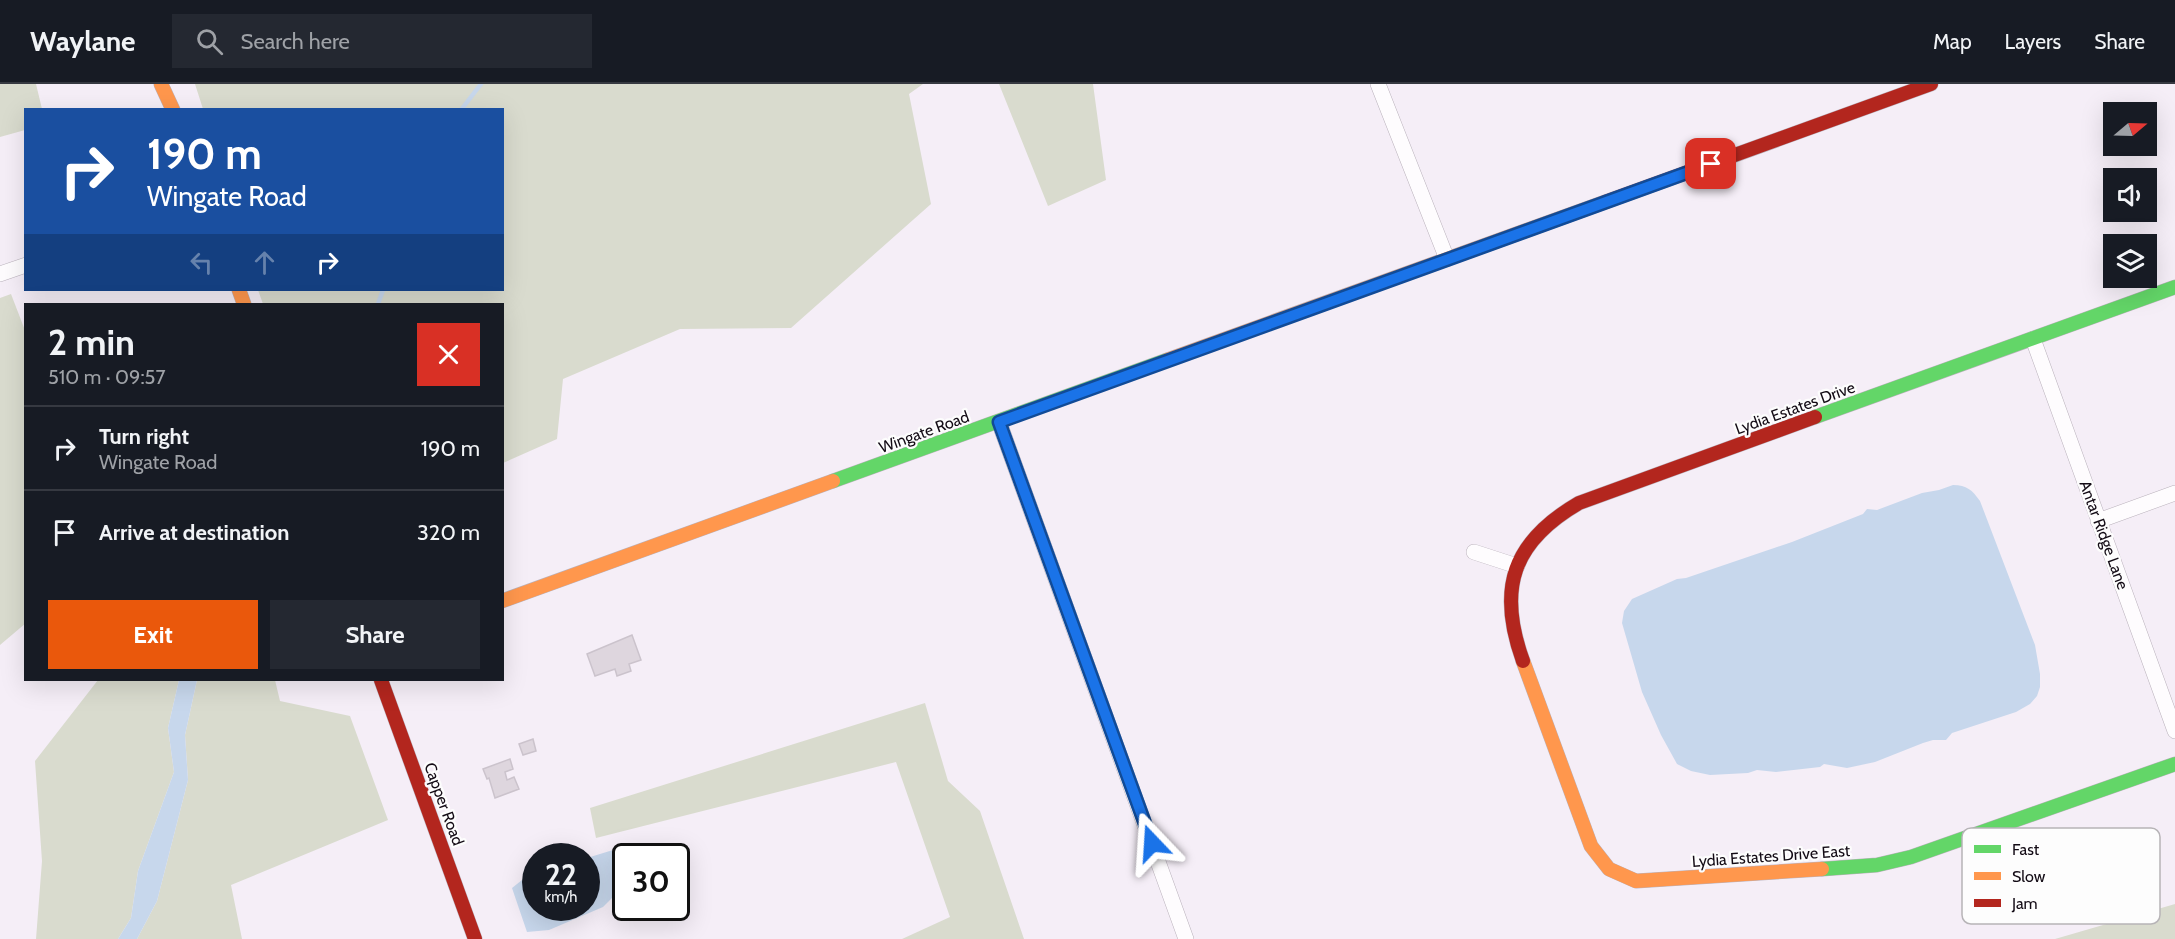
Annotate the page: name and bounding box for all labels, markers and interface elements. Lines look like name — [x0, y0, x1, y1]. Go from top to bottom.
search box — [172, 14, 592, 68]
text: Waylane — [30, 24, 136, 58]
icon: search — [193, 25, 226, 58]
text: Search here — [241, 28, 350, 55]
text: Map — [1933, 29, 1972, 54]
text: Layers — [2005, 29, 2061, 54]
text: Share — [2094, 29, 2145, 54]
north arrow — [2103, 102, 2157, 156]
map controls — [2103, 102, 2157, 288]
text: 190 m — [147, 128, 262, 180]
icon: right — [48, 132, 126, 210]
pin — [1685, 138, 1736, 189]
icon: arrive — [1694, 147, 1727, 180]
button: sound — [2103, 168, 2157, 222]
text: Wingate Road — [147, 180, 307, 213]
button: layers — [2103, 234, 2157, 288]
icon: left — [185, 246, 218, 279]
icon: ahead — [248, 246, 281, 279]
icon: right — [311, 246, 344, 279]
text: 2 min — [48, 320, 135, 364]
button: close — [417, 323, 480, 386]
text: 510 m · 09:57 — [48, 365, 165, 389]
street label: Lydia Estates Drive — [1732, 377, 1858, 439]
street label: Wingate Road — [876, 407, 972, 457]
text: Turn right — [99, 423, 189, 450]
icon: right — [48, 432, 81, 465]
text: 190 m — [421, 435, 480, 462]
text: Wingate Road — [99, 450, 217, 474]
street label: Antar Ridge Lane — [2075, 478, 2133, 592]
icon: arrive — [48, 516, 81, 549]
text: Arrive at destination — [99, 519, 289, 546]
text: 320 m — [417, 519, 480, 546]
button: Exit — [48, 600, 258, 669]
button: Share — [270, 600, 480, 669]
street label: Capper Road — [420, 760, 468, 848]
position arrow — [1120, 811, 1184, 875]
legend — [1962, 828, 2160, 924]
text: Fast — [2012, 840, 2040, 859]
street label: Lydia Estates Drive East — [1691, 841, 1851, 871]
speed limit sign: 30 — [612, 843, 690, 921]
text: 22 — [545, 856, 577, 893]
text: Slow — [2012, 867, 2046, 886]
text: km/h — [545, 888, 577, 906]
text: Jam — [2011, 894, 2038, 913]

